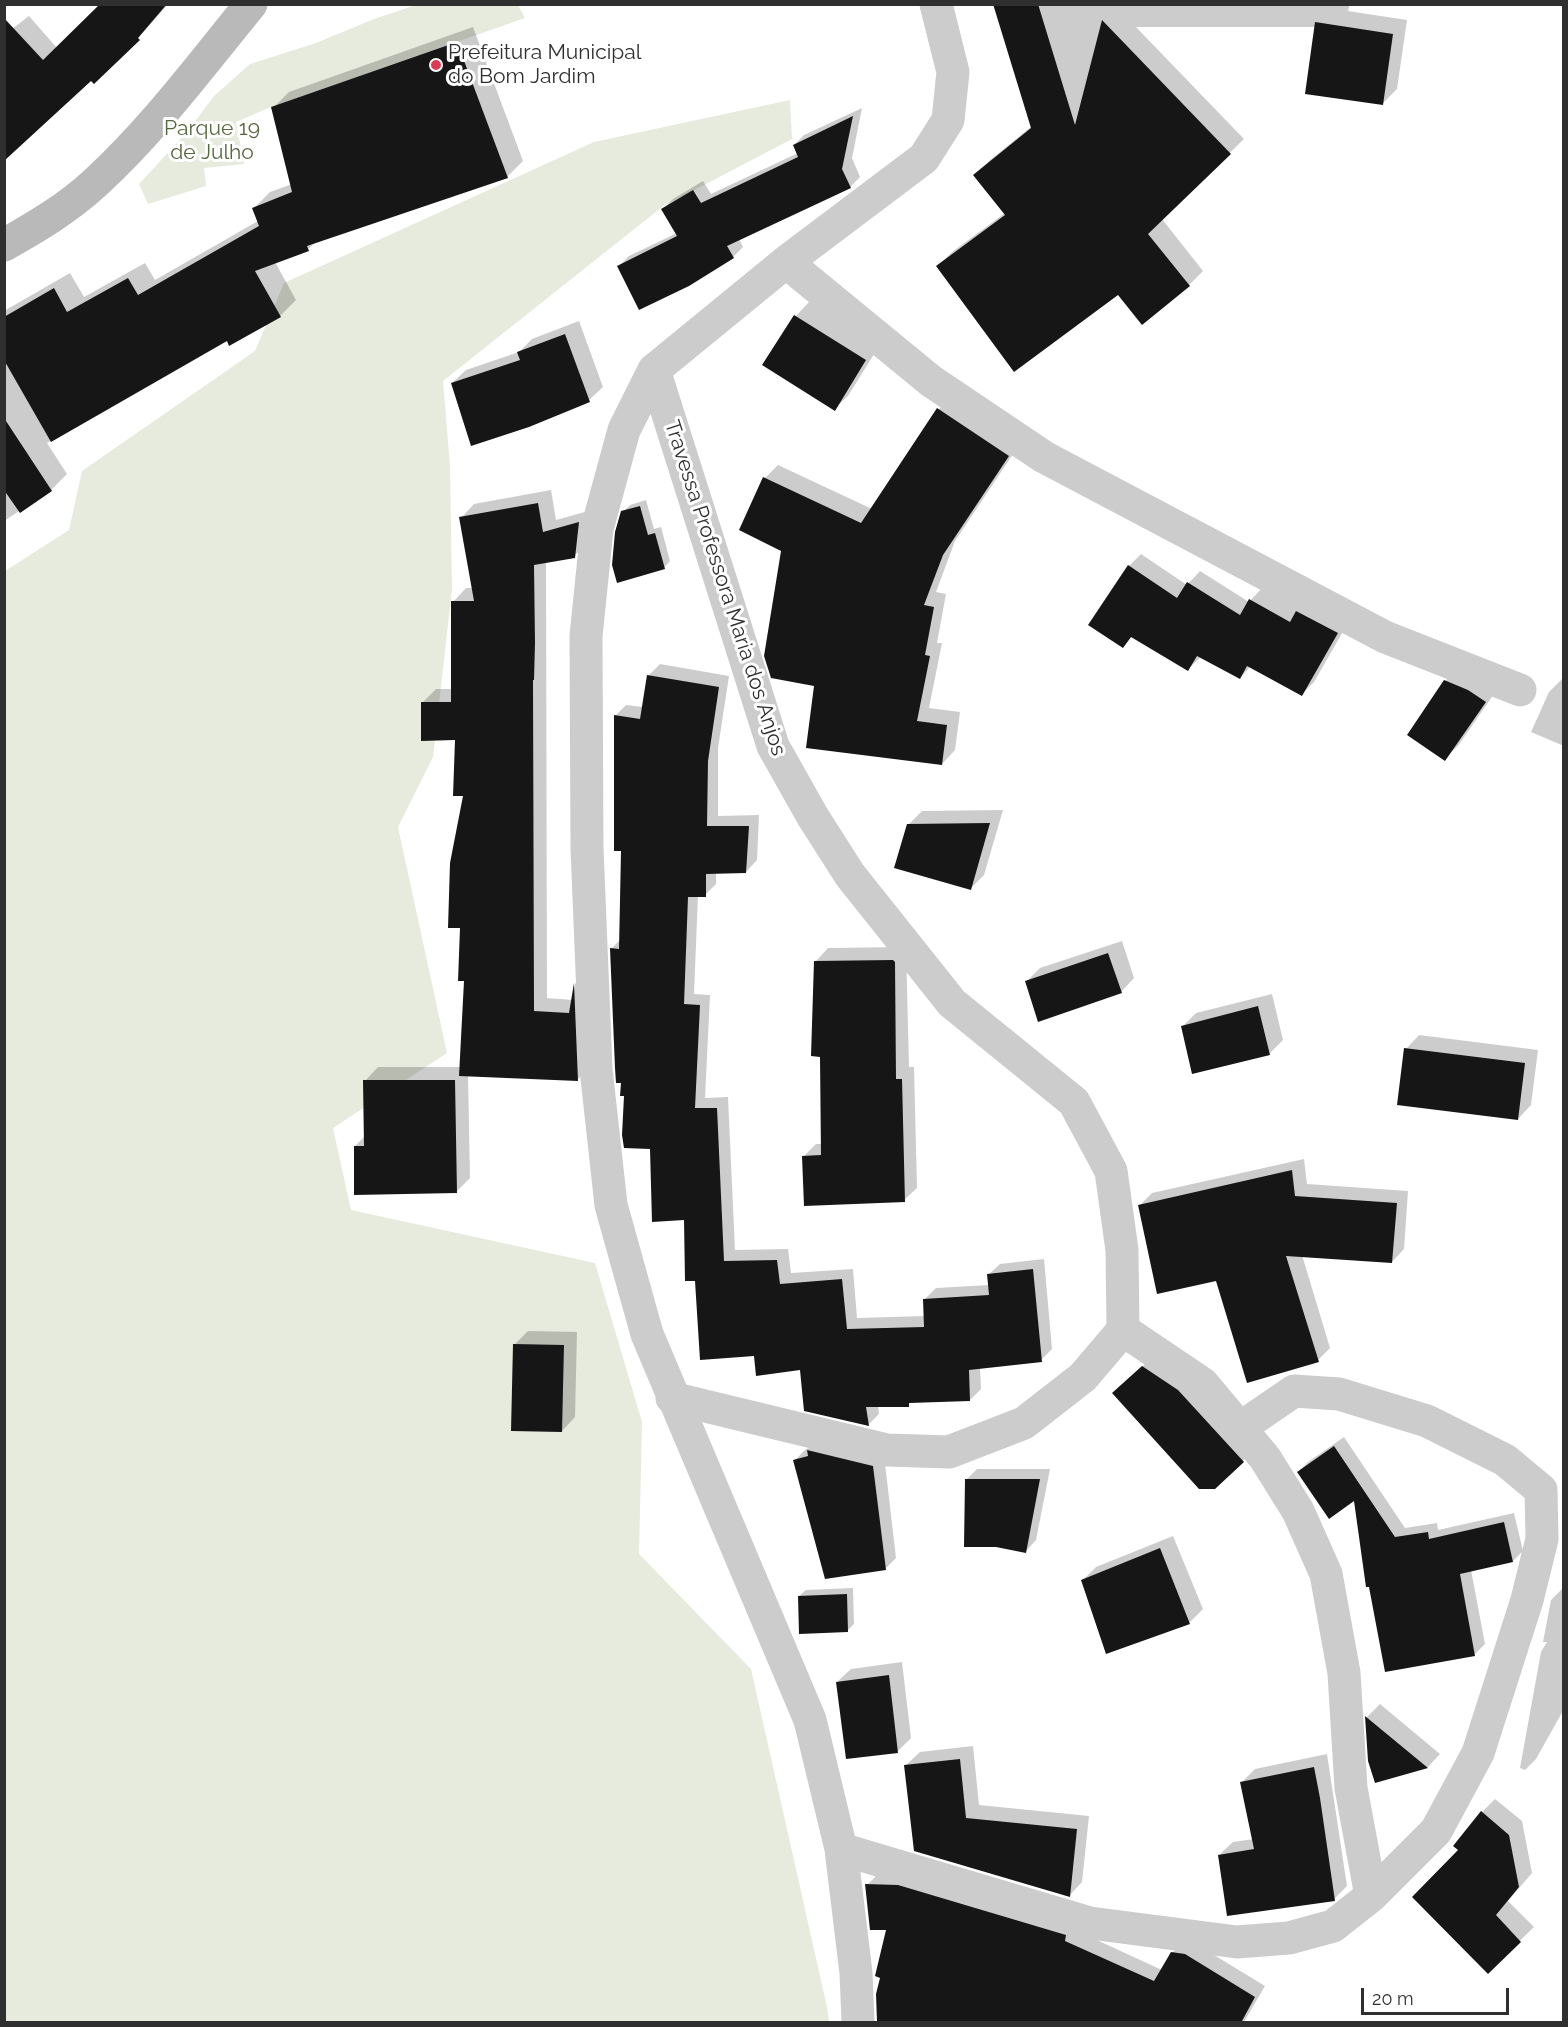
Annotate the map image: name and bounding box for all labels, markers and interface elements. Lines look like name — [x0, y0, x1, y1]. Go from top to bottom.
place label: Prefeitura Municipal do Bom Jardim — [448, 40, 641, 90]
marker: Prefeitura Municipal do Bom Jardim — [429, 58, 443, 72]
park label: Parque 19 de Julho — [164, 116, 260, 166]
street label: Travessa Professora Maria dos Anjos — [659, 417, 791, 759]
scale bar — [1364, 1976, 1512, 2014]
text: 20 m — [1372, 1988, 1414, 2009]

